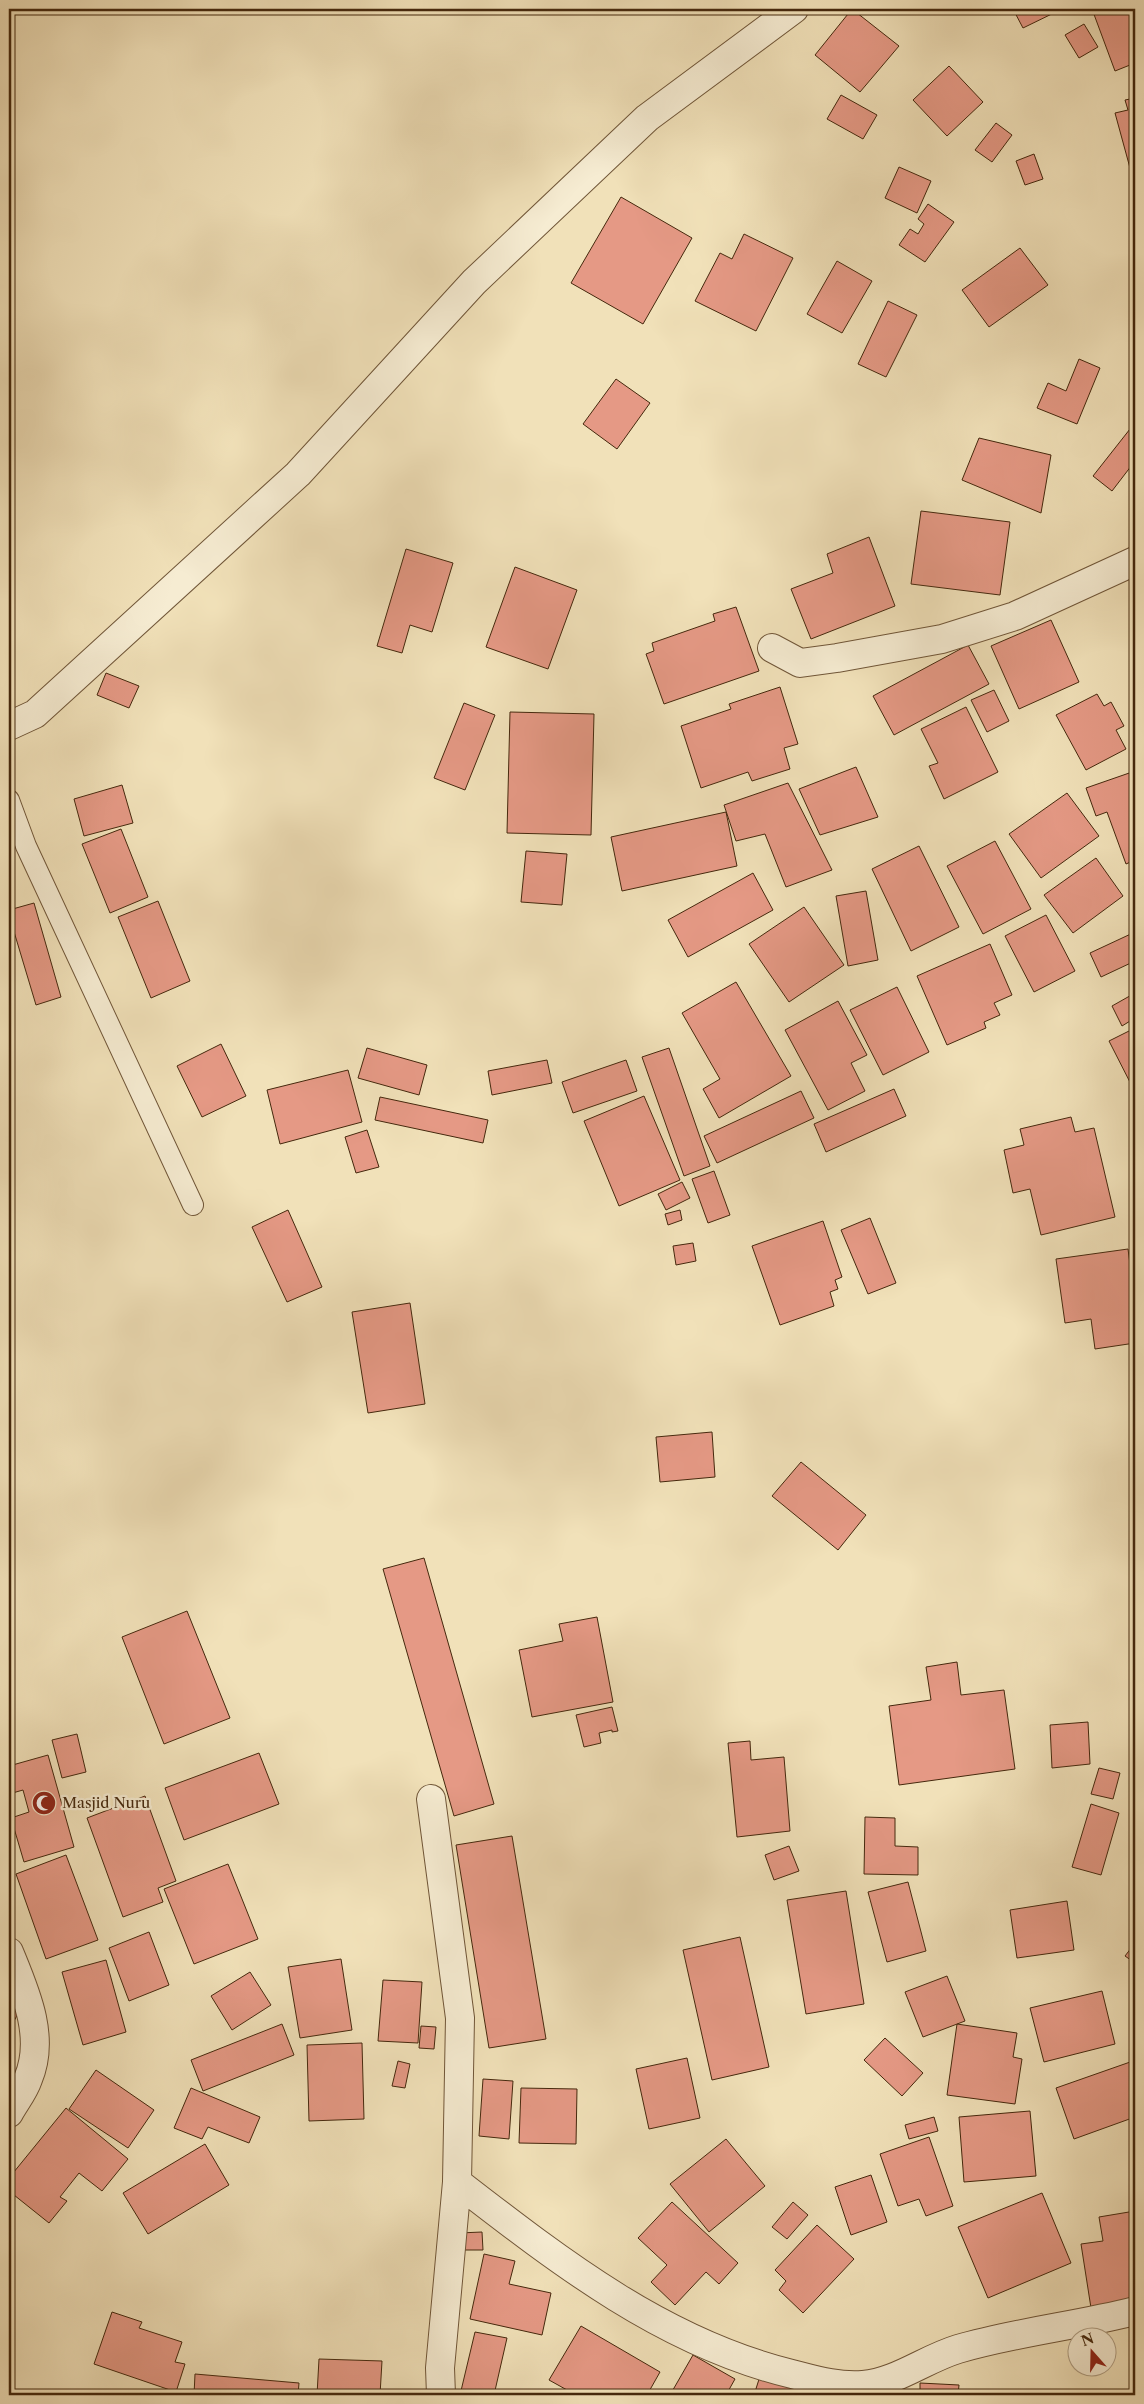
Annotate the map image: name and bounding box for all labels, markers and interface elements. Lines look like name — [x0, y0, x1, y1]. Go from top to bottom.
mosque icon: Masjid Nuru — [31, 1790, 57, 1816]
place label: Masjid Nuru — [62, 1793, 150, 1812]
north arrow — [1066, 2326, 1116, 2376]
text: N — [1079, 2329, 1096, 2350]

